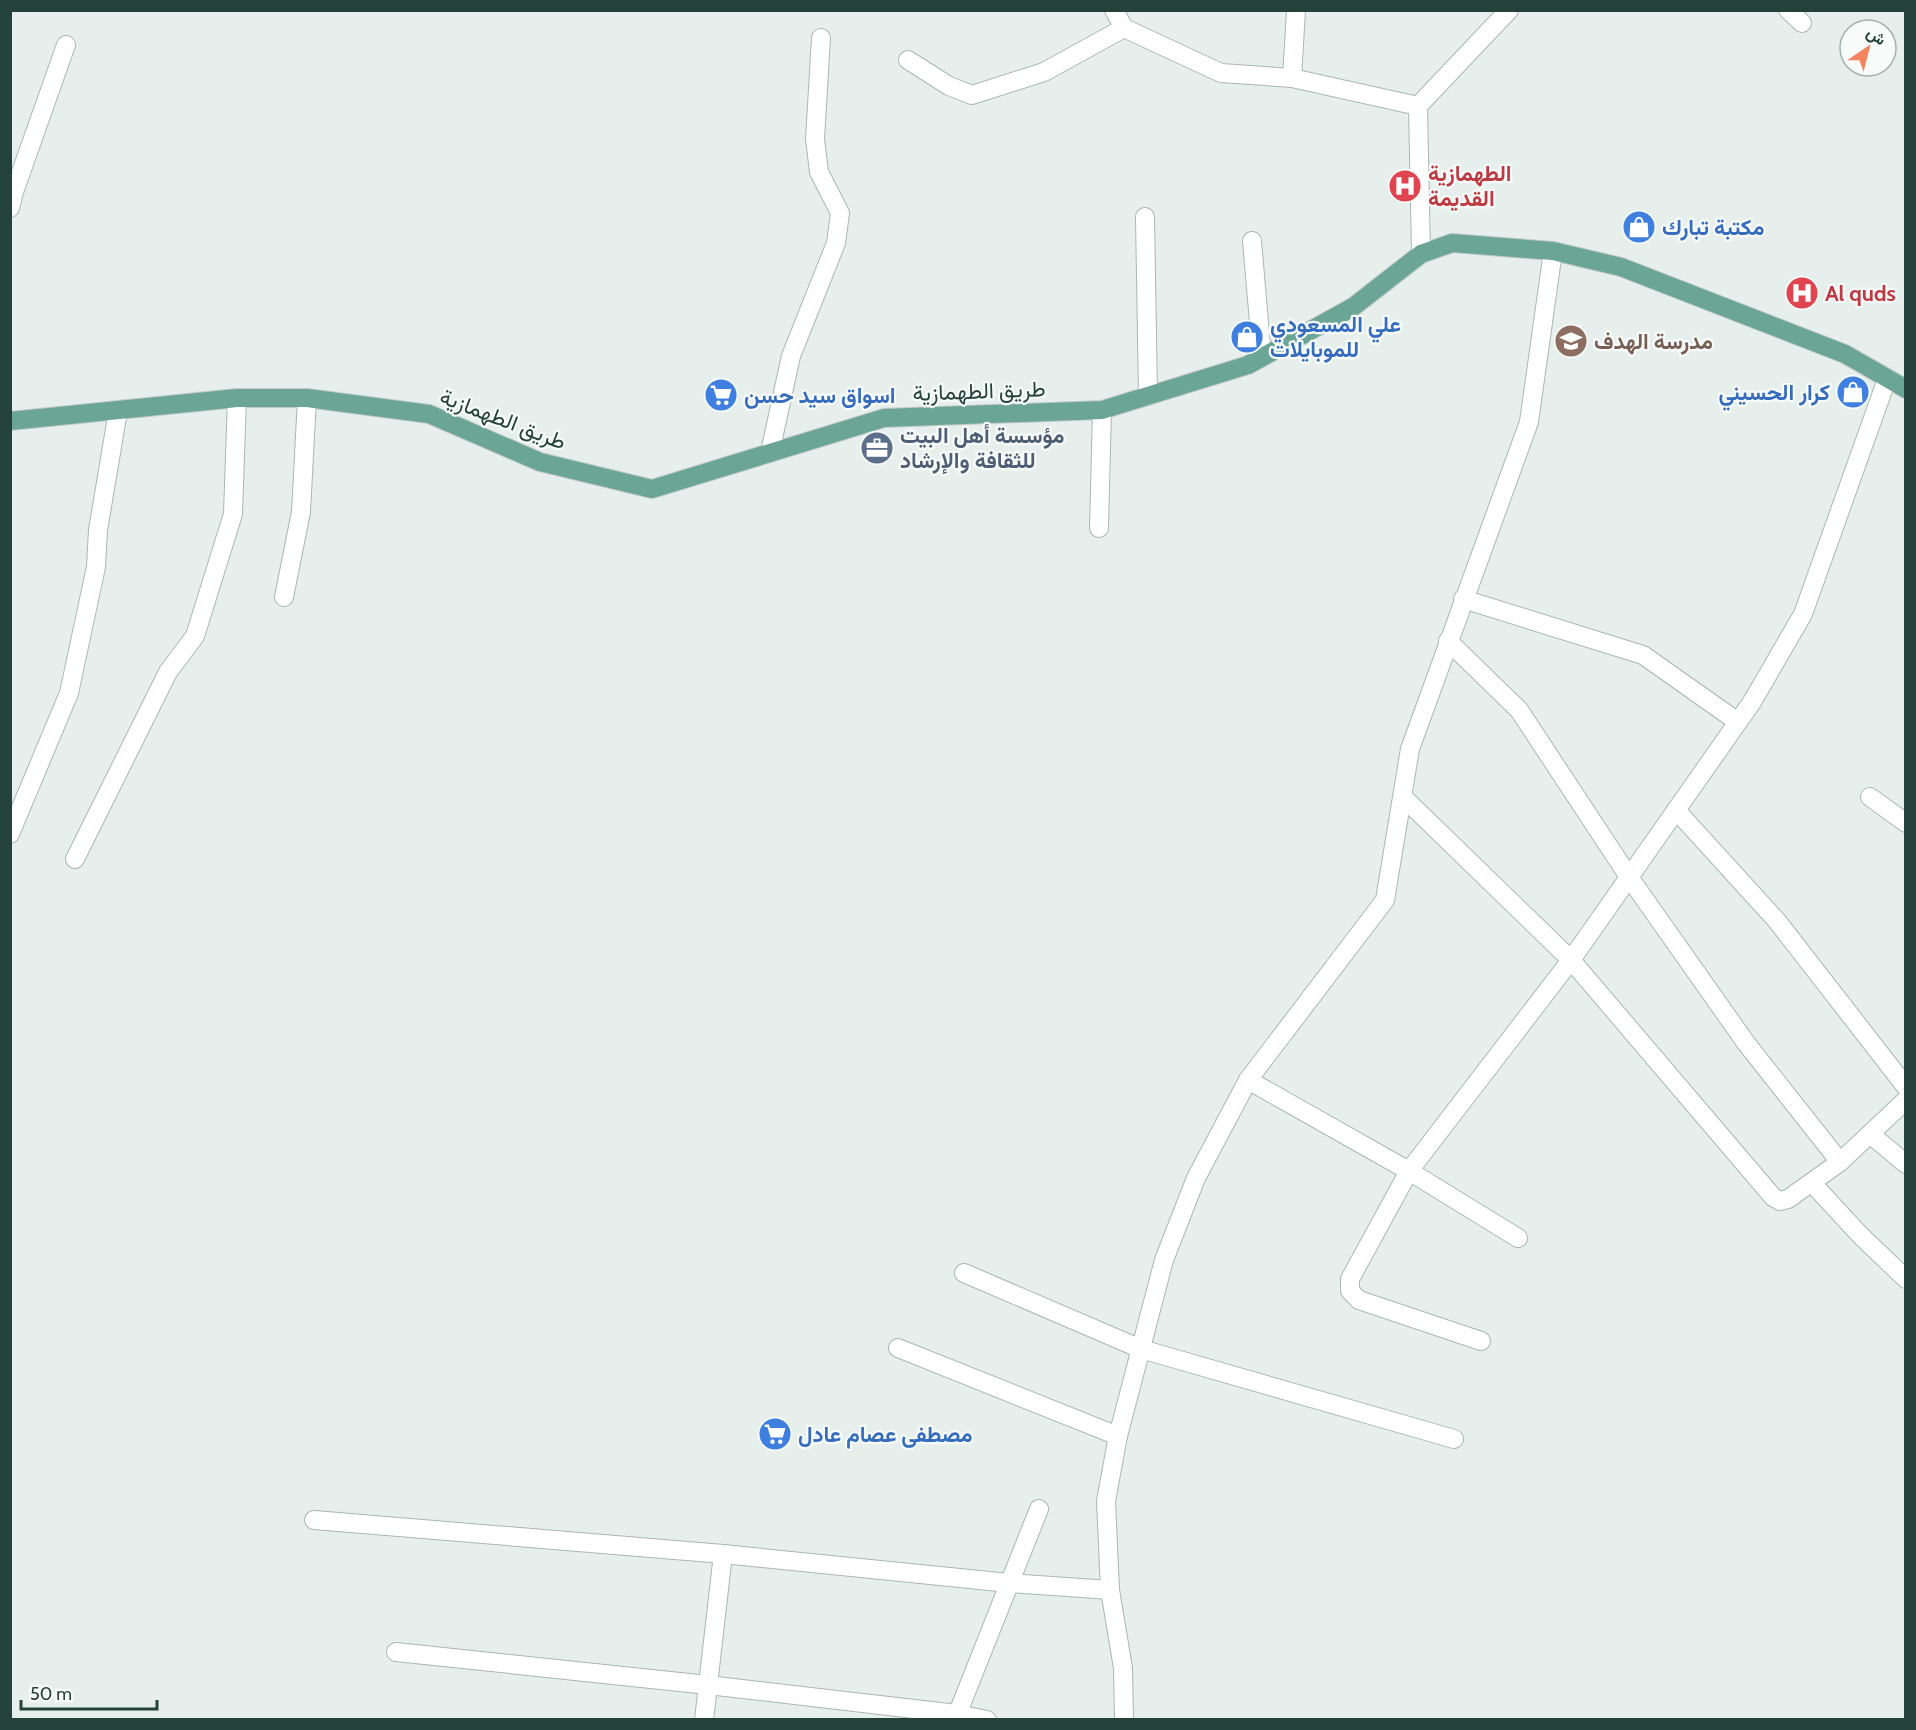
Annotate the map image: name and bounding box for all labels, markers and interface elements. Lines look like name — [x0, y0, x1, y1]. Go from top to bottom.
north arrow — [1838, 18, 1898, 78]
text: ش — [1863, 23, 1890, 49]
place label: الطهمازية القديمة — [1428, 160, 1512, 212]
hospital icon: الطهمازية القديمة — [1387, 168, 1423, 204]
shop icon: مكتبة تبارك — [1621, 209, 1657, 245]
place label: مكتبة تبارك — [1662, 214, 1764, 241]
hospital icon: Al quds — [1784, 275, 1820, 311]
place label: Al quds — [1825, 280, 1896, 307]
place label: علي المسعودي للموبايلات — [1270, 311, 1401, 363]
shop icon: علي المسعودي للموبايلات — [1229, 319, 1265, 355]
school or university icon: مدرسة الهدف — [1553, 323, 1589, 359]
place label: مدرسة الهدف — [1594, 328, 1713, 355]
shop icon: كرار الحسيني — [1835, 374, 1871, 410]
street label: طريق الطهمازية — [912, 375, 1046, 407]
supermarket icon: اسواق سيد حسن — [703, 377, 739, 413]
place label: كرار الحسيني — [1718, 379, 1830, 411]
place label: اسواق سيد حسن — [744, 382, 896, 409]
street label: طريق الطهمازية — [436, 383, 570, 455]
place label: مؤسسة أهل البيت للثقافة والإرشاد — [900, 422, 1064, 475]
office icon: مؤسسة أهل البيت للثقافة والإرشاد — [859, 430, 895, 466]
supermarket icon: مصطفى عصام عادل — [757, 1416, 793, 1452]
place label: مصطفى عصام عادل — [798, 1421, 973, 1449]
scale bar — [21, 1673, 158, 1711]
text: 50 m — [30, 1683, 72, 1705]

